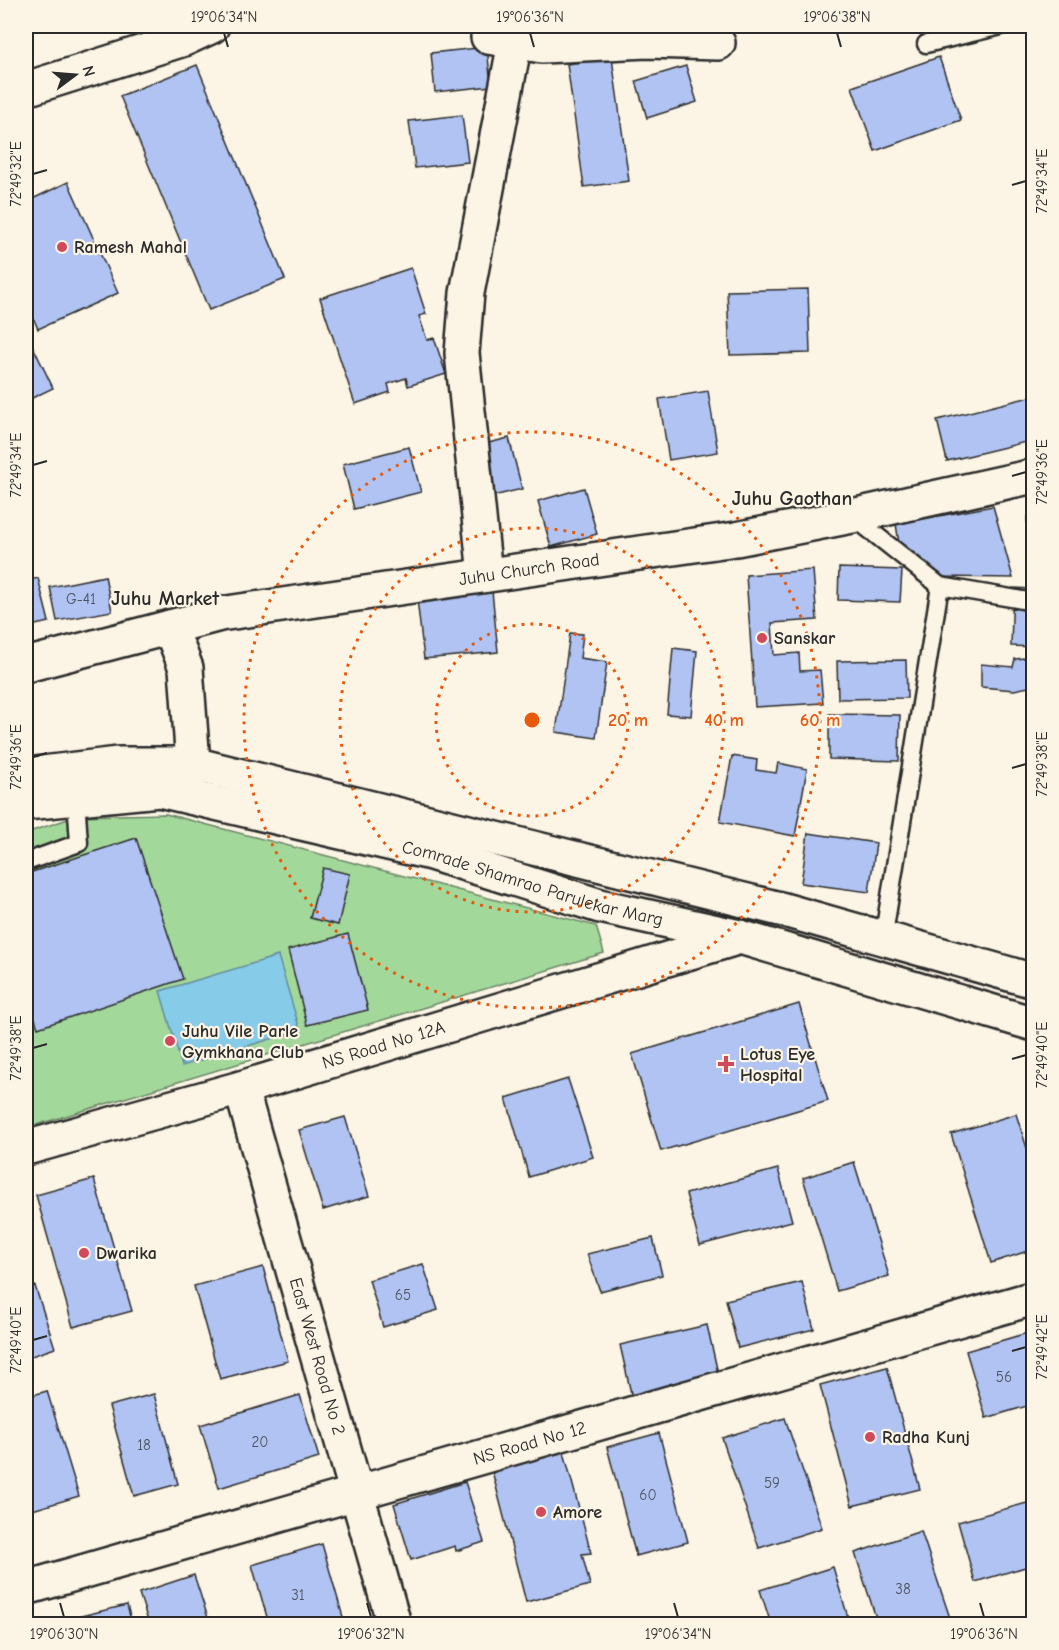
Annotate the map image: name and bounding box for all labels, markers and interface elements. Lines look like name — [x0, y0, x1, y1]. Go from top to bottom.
text: 19°06'34"N — [191, 8, 257, 26]
text: 19°06'36"N — [496, 8, 564, 26]
text: 19°06'38"N — [803, 8, 871, 26]
north arrow — [45, 45, 105, 105]
text: N — [78, 64, 99, 79]
text: 72°49'32"E — [7, 141, 25, 207]
text: 72°49'34"E — [1033, 149, 1051, 213]
place label: Ramesh Mahal — [74, 237, 187, 258]
marker: Ramesh Mahal — [55, 240, 69, 254]
text: 72°49'34"E — [7, 433, 25, 497]
text: 72°49'36"E — [1033, 439, 1051, 505]
district label: Juhu Gaothan — [732, 487, 852, 510]
street label: Juhu Church Road — [457, 548, 601, 590]
district label: Juhu Market — [111, 587, 219, 610]
house number: G-41 — [66, 590, 96, 608]
place label: Sanskar — [774, 628, 836, 649]
marker: Sanskar — [755, 631, 769, 645]
centre of rings — [522, 710, 542, 730]
text: 20 m — [608, 710, 648, 731]
text: 40 m — [704, 710, 744, 731]
text: 60 m — [800, 710, 840, 731]
text: 72°49'36"E — [7, 724, 25, 790]
text: 72°49'38"E — [1033, 731, 1051, 797]
street label: Comrade Shamrao Parulekar Marg — [400, 836, 665, 930]
text: 72°49'38"E — [7, 1015, 25, 1081]
street label: NS Road No 12A — [320, 1016, 447, 1073]
place label: Juhu Vile Parle Gymkhana Club — [182, 1021, 304, 1063]
text: 72°49'40"E — [1033, 1022, 1051, 1088]
marker: Juhu Vile Parle Gymkhana Club — [163, 1034, 177, 1048]
place label: Lotus Eye Hospital — [740, 1044, 815, 1086]
marker: Lotus Eye Hospital — [717, 1055, 735, 1073]
place label: Dwarika — [96, 1243, 157, 1264]
marker: Dwarika — [77, 1246, 91, 1260]
street label: East West Road No 2 — [285, 1275, 350, 1437]
house number: 65 — [395, 1286, 411, 1304]
text: 72°49'40"E — [7, 1307, 25, 1373]
text: 72°49'42"E — [1033, 1314, 1051, 1380]
house number: 56 — [996, 1368, 1012, 1386]
street label: NS Road No 12 — [471, 1417, 589, 1469]
place label: Radha Kunj — [882, 1427, 970, 1448]
marker: Radha Kunj — [863, 1430, 877, 1444]
house number: 20 — [252, 1433, 268, 1451]
house number: 18 — [137, 1436, 151, 1454]
house number: 59 — [764, 1474, 780, 1492]
house number: 60 — [639, 1486, 657, 1504]
place label: Amore — [553, 1502, 602, 1523]
marker: Amore — [534, 1505, 548, 1519]
house number: 38 — [895, 1580, 911, 1598]
house number: 31 — [291, 1586, 305, 1604]
text: 19°06'30"N — [30, 1625, 98, 1643]
text: 19°06'32"N — [337, 1625, 405, 1643]
text: 19°06'34"N — [645, 1625, 711, 1643]
text: 19°06'36"N — [950, 1625, 1018, 1643]

